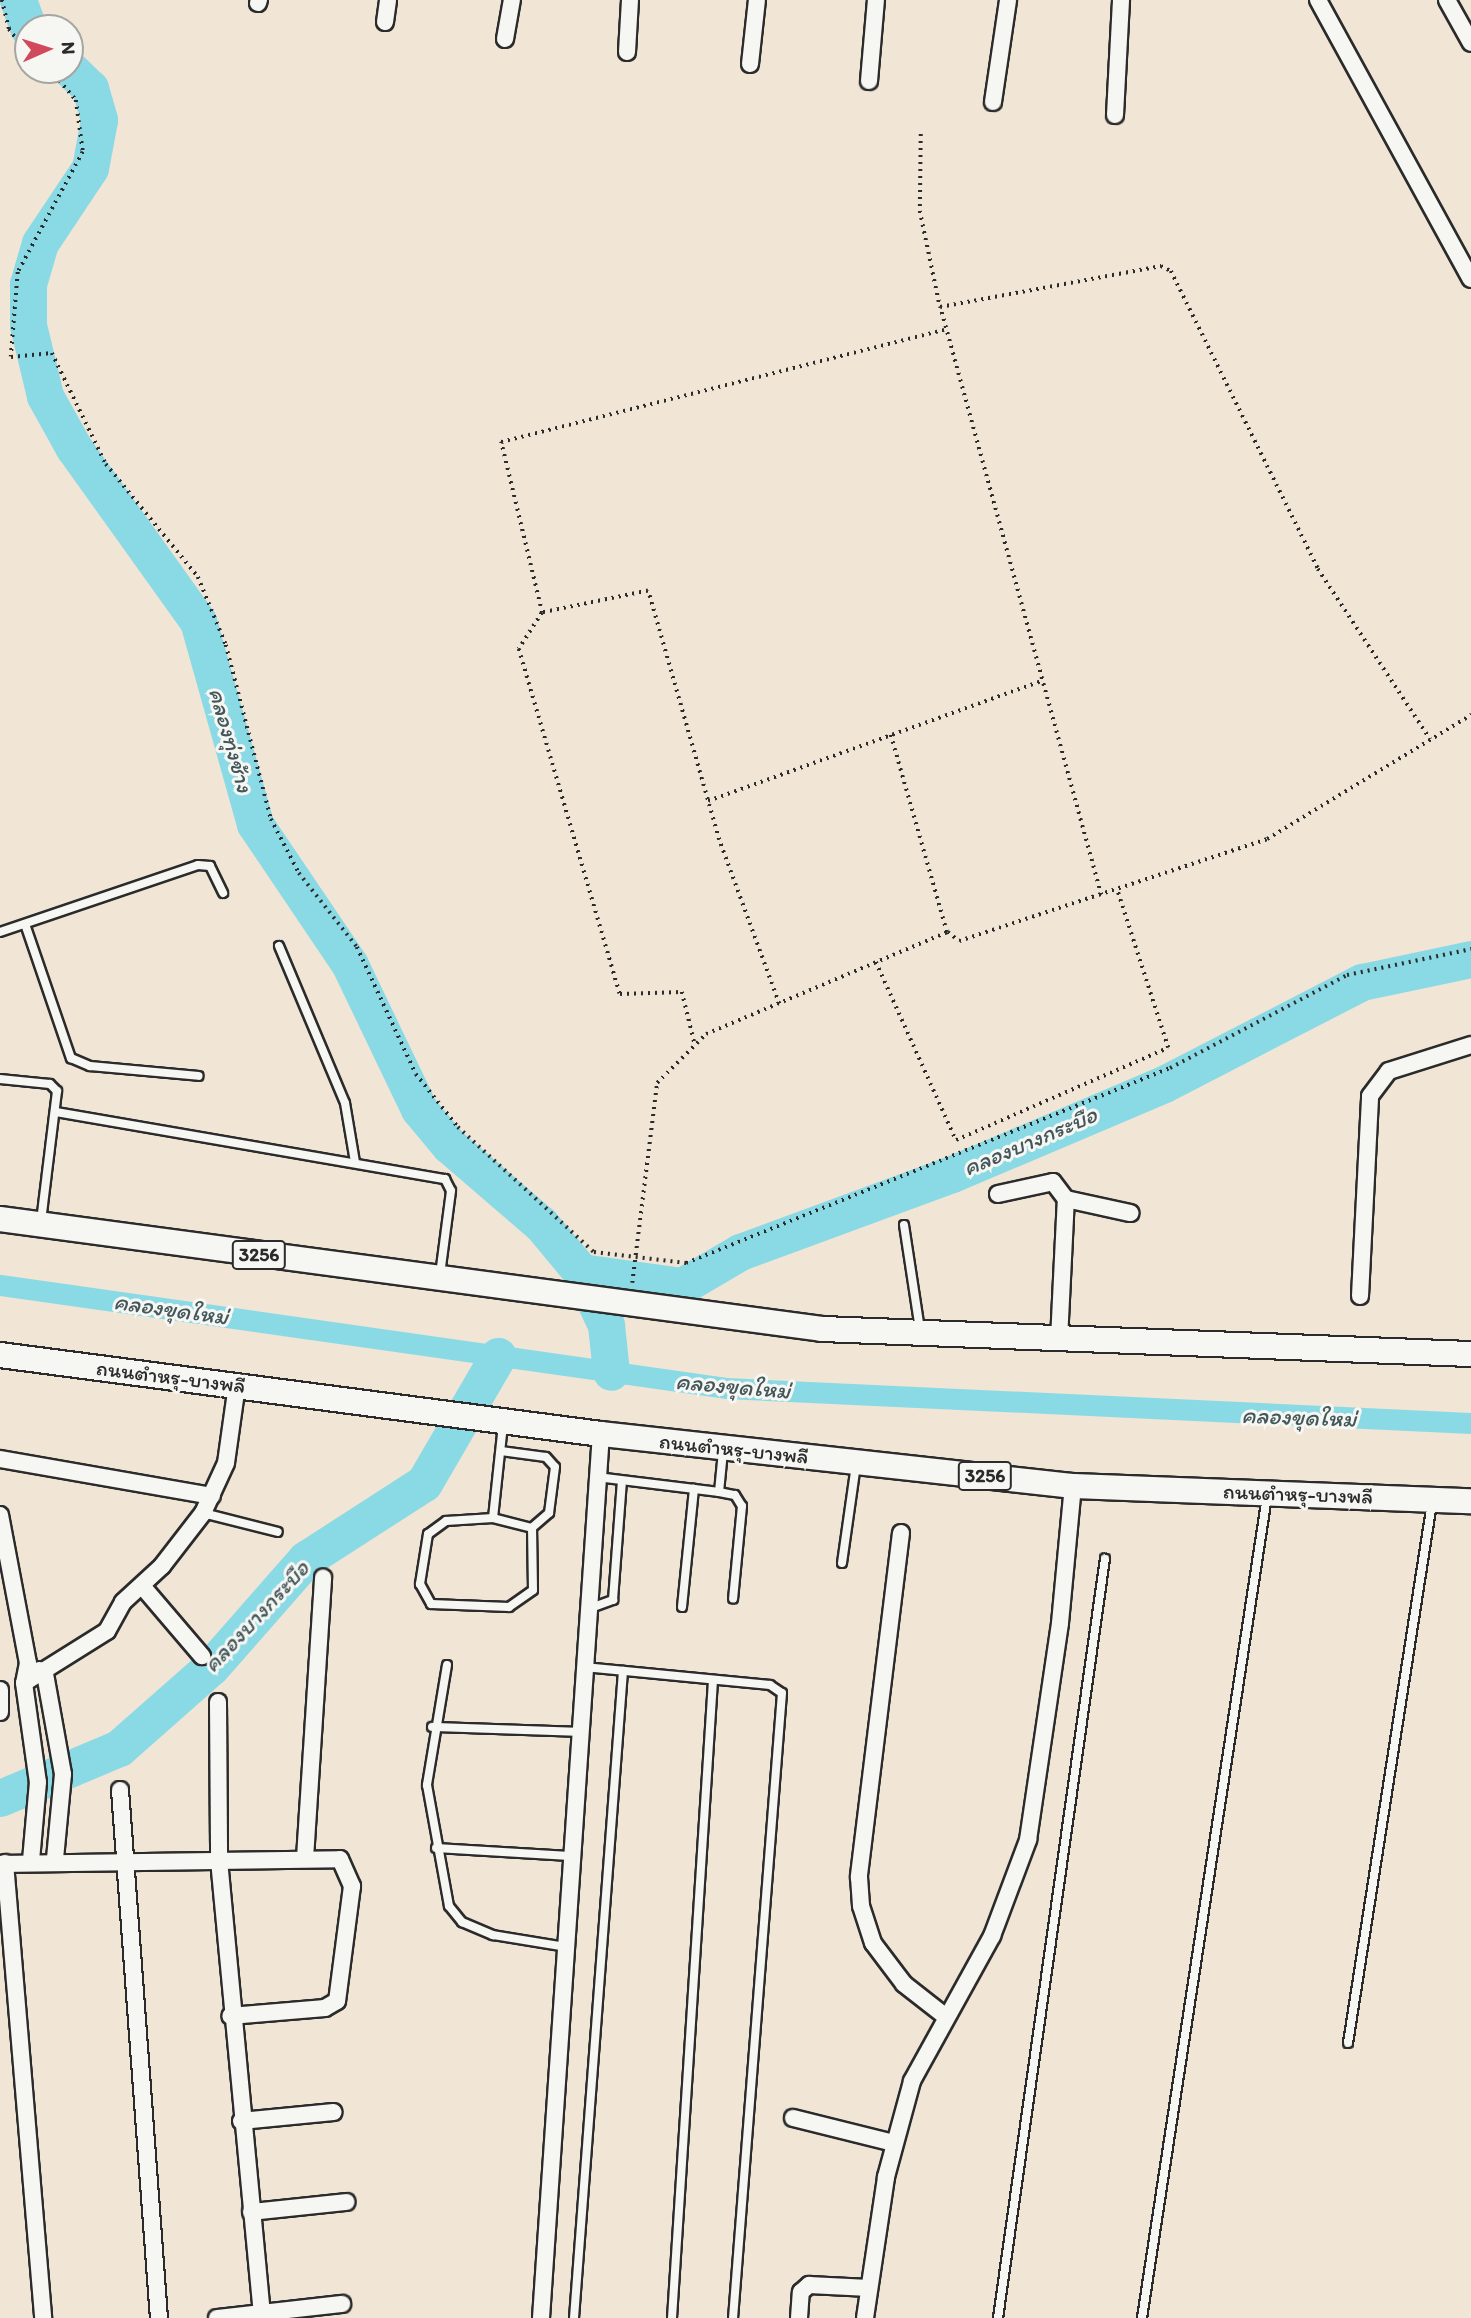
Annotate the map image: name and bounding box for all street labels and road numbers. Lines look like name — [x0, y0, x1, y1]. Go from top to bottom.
road number: 3256 — [231, 1240, 287, 1270]
street label: ถนนตำหรุ-บางพลี — [95, 1355, 247, 1399]
street label: ถนนตำหรุ-บางพลี — [658, 1429, 810, 1469]
road number: 3256 — [957, 1460, 1013, 1492]
street label: ถนนตำหรุ-บางพลี — [1223, 1479, 1373, 1509]

